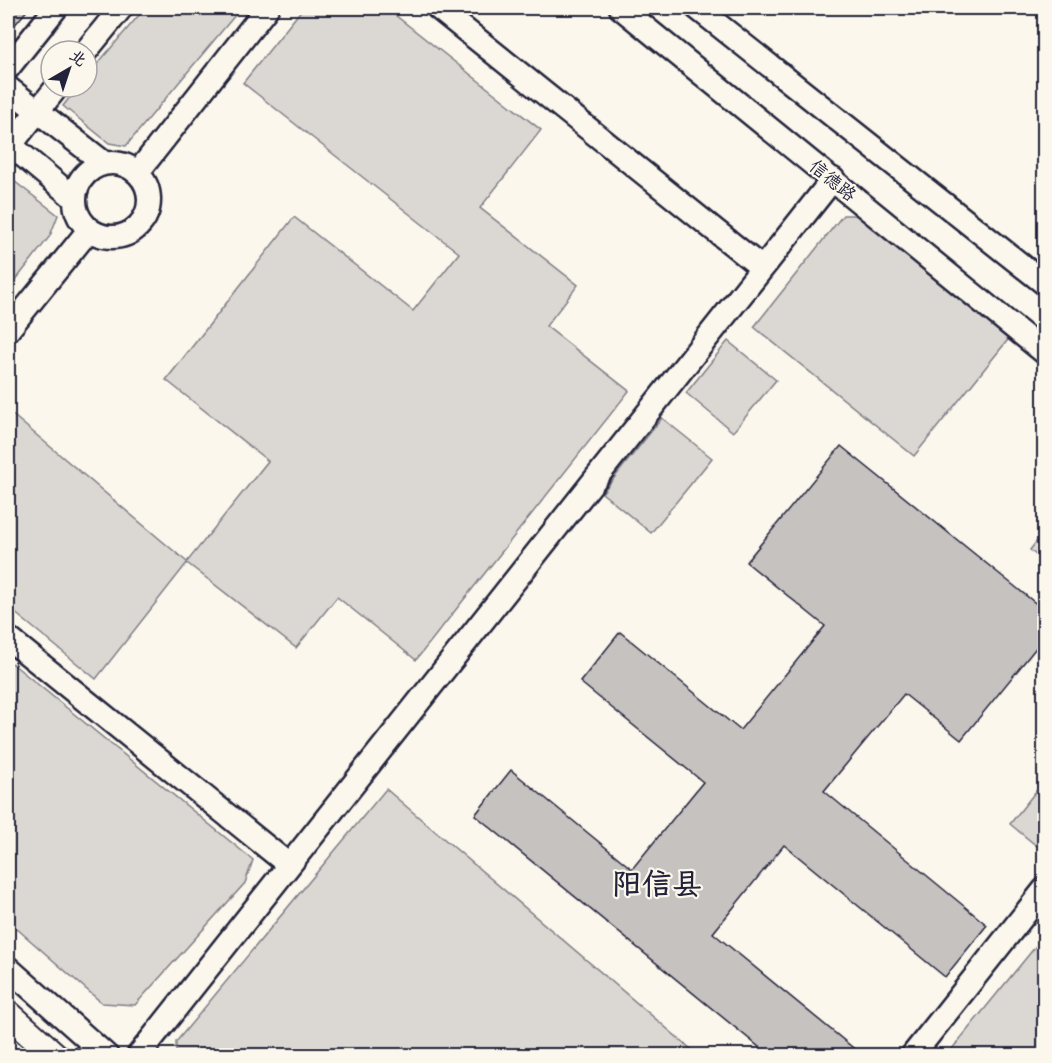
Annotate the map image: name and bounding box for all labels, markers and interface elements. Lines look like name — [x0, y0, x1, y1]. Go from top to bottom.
north arrow — [39, 39, 99, 99]
text: 北 — [65, 44, 92, 71]
street label: 信德路 — [804, 153, 862, 207]
district label: 阳信县 — [612, 863, 702, 903]

